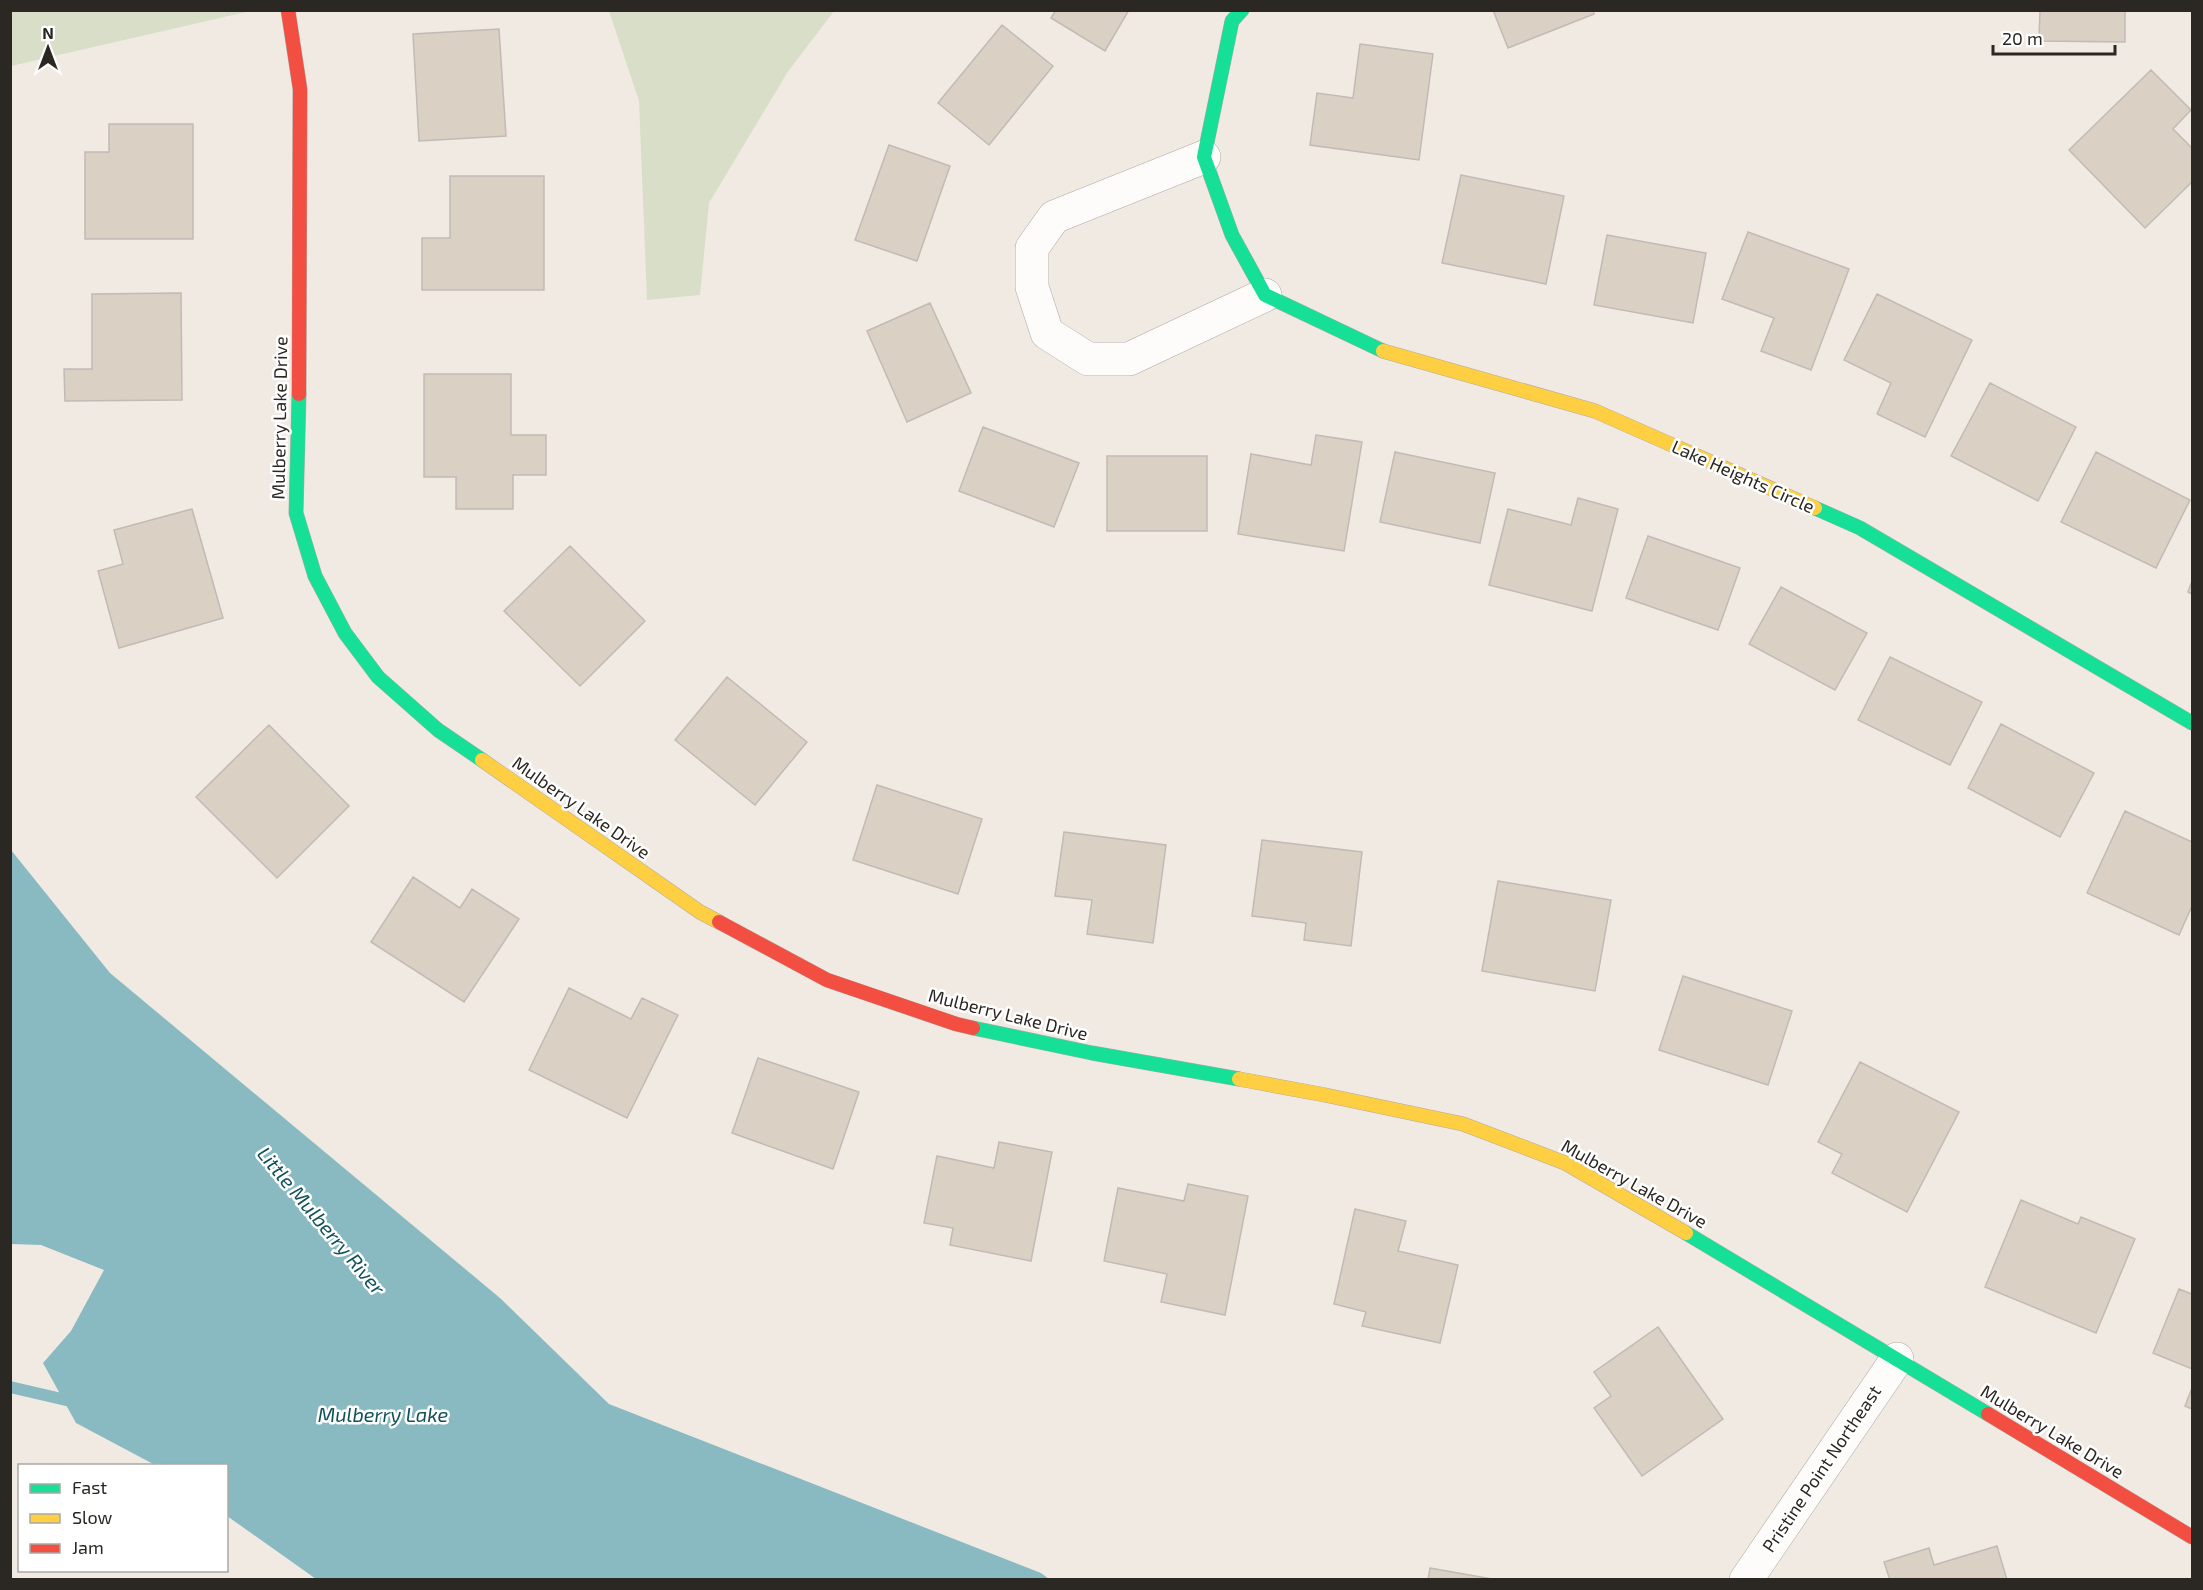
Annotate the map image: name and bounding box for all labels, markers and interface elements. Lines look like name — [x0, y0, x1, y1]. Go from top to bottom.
north arrow — [18, 18, 78, 78]
scale bar — [1993, 18, 2114, 56]
text: N — [42, 23, 54, 42]
text: 20 m — [2002, 27, 2043, 49]
street label: Mulberry Lake Drive — [267, 336, 291, 500]
street label: Lake Heights Circle — [1669, 435, 1818, 517]
street label: Mulberry Lake Drive — [508, 751, 655, 863]
street label: Mulberry Lake Drive — [926, 984, 1090, 1044]
street label: Mulberry Lake Drive — [1558, 1134, 1711, 1232]
water label: Little Mulberry River — [252, 1141, 391, 1301]
street label: Mulberry Lake Drive — [1977, 1380, 2128, 1483]
street label: Pristine Point Northeast — [1757, 1381, 1885, 1556]
water label: Mulberry Lake — [318, 1402, 449, 1427]
legend — [18, 1464, 228, 1572]
text: Fast — [72, 1476, 107, 1498]
text: Slow — [72, 1506, 113, 1528]
text: Jam — [72, 1536, 104, 1558]

